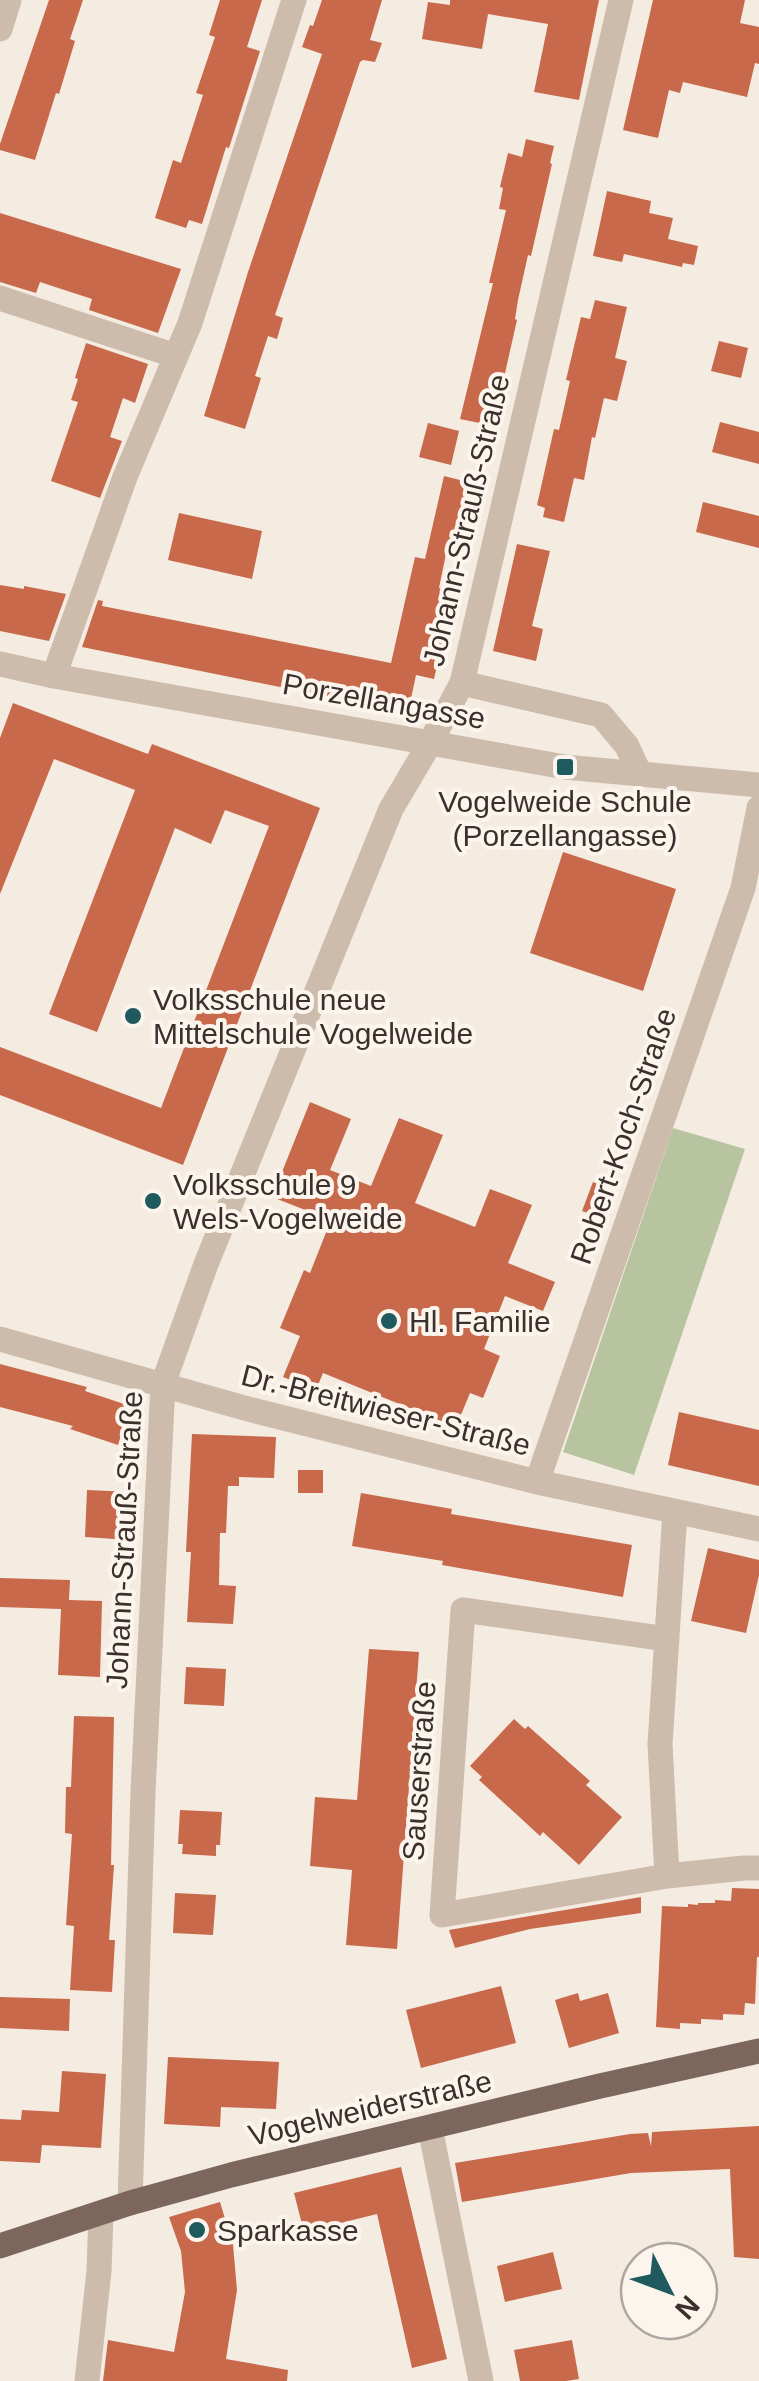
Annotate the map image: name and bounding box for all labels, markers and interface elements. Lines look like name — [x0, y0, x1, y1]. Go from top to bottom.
street label: Johann-Strauß-Straße — [416, 371, 516, 669]
street label: Porzellangasse — [280, 667, 488, 735]
marker: Vogelweide Schule (Porzellangasse) — [554, 756, 576, 778]
place label: Vogelweide Schule (Porzellangasse) — [438, 785, 692, 852]
place label: Volksschule neue Mittelschule Vogelweide — [153, 983, 473, 1050]
street label: Robert-Koch-Straße — [564, 1004, 682, 1268]
marker: Volksschule neue Mittelschule Vogelweide — [122, 1005, 144, 1027]
place label: Volksschule 9 Wels-Vogelweide — [173, 1168, 403, 1235]
marker: Volksschule 9 Wels-Vogelweide — [142, 1190, 164, 1212]
place label: Hl. Familie — [409, 1305, 551, 1338]
marker: Hl. Familie — [378, 1310, 400, 1332]
street label: Dr.-Breitwieser-Straße — [238, 1358, 534, 1462]
street label: Johann-Strauß-Straße — [100, 1390, 148, 1690]
street label: Sauserstraße — [396, 1680, 442, 1862]
street label: Vogelweiderstraße — [245, 2064, 495, 2152]
place label: Sparkasse — [217, 2214, 359, 2247]
marker: Sparkasse — [186, 2219, 208, 2241]
north arrow — [619, 2241, 719, 2341]
text: N — [669, 2290, 705, 2325]

